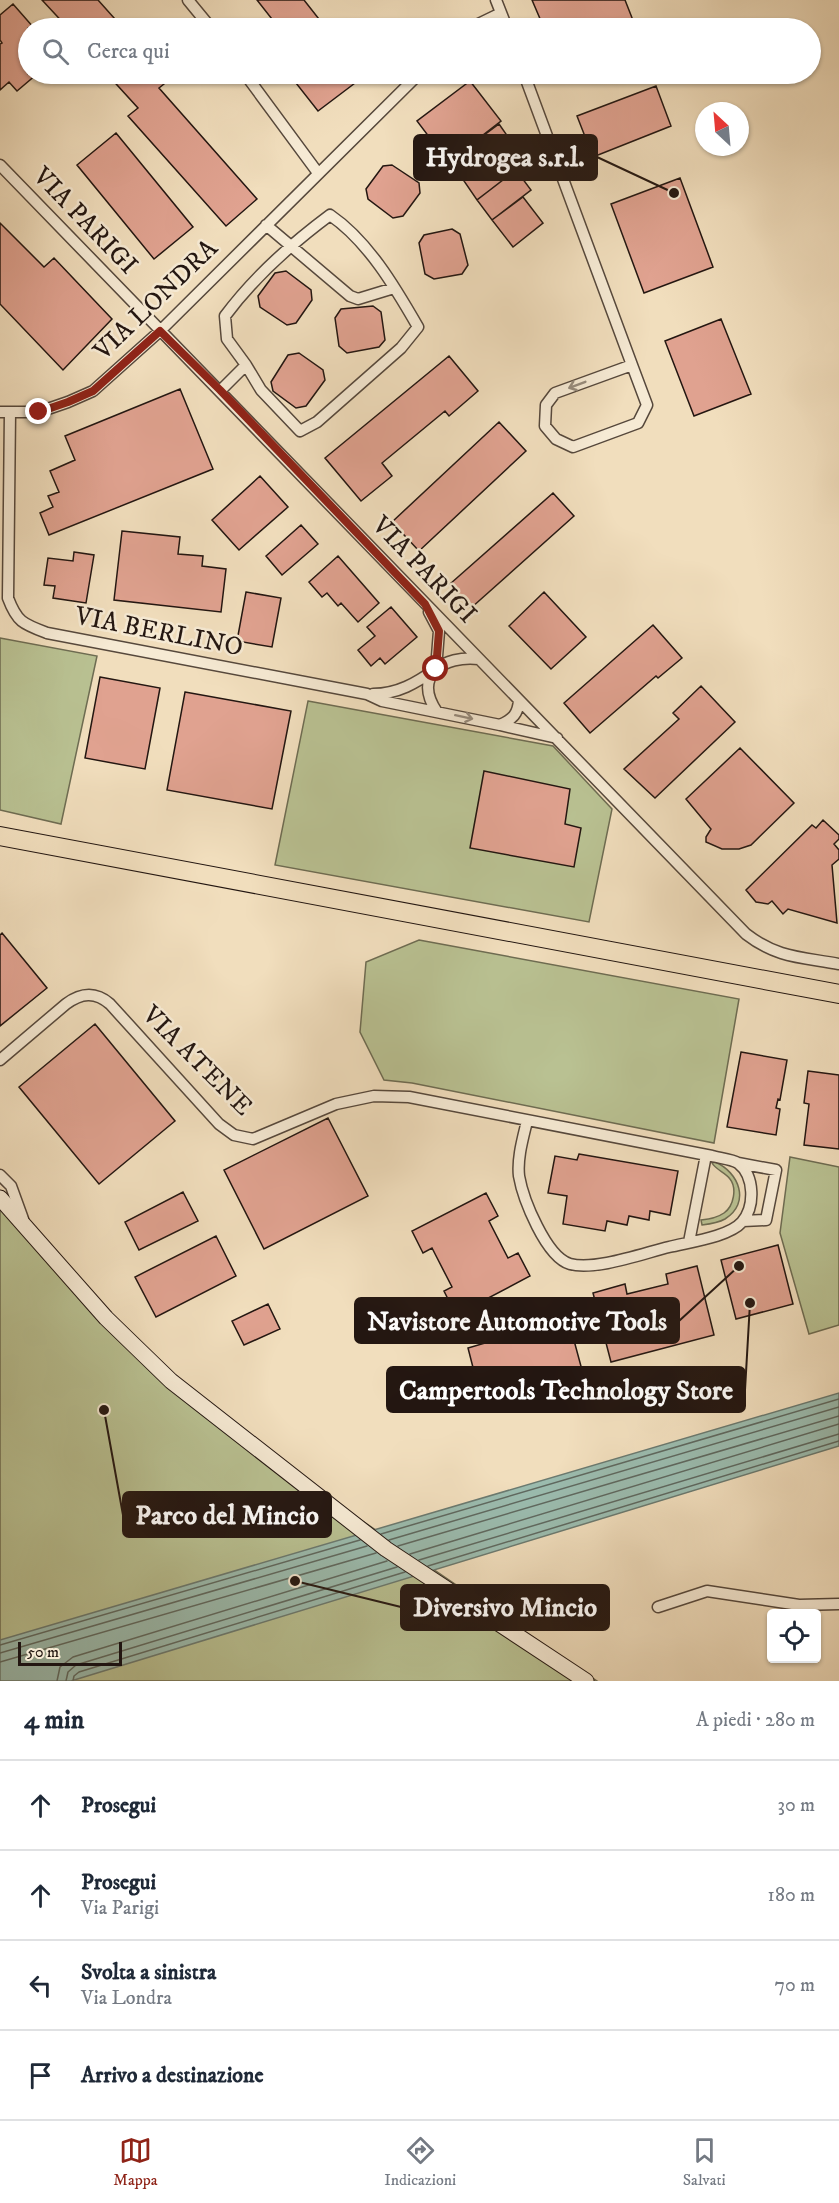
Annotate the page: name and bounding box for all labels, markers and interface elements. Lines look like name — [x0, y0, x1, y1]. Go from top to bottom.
search box — [18, 18, 821, 84]
icon: search — [39, 35, 72, 68]
text: Cerca qui — [87, 38, 170, 65]
north arrow — [695, 102, 749, 156]
callout: Hydrogea s.r.l. — [414, 135, 597, 180]
text: Hydrogea s.r.l. — [425, 141, 585, 175]
street label: VIA PARIGI — [25, 160, 144, 282]
street label: VIA LONDRA — [86, 232, 225, 368]
one-way arrow — [569, 380, 587, 391]
route end — [25, 398, 51, 424]
street label: VIA PARIGI — [364, 509, 483, 631]
street label: VIA BERLINO — [71, 599, 246, 664]
route start — [422, 655, 448, 681]
one-way arrow — [455, 712, 474, 724]
street label: VIA ATENE — [134, 998, 259, 1123]
callout: Navistore Automotive Tools — [355, 1298, 679, 1343]
text: Navistore Automotive Tools — [367, 1305, 667, 1339]
callout: Campertools Technology Store — [387, 1367, 745, 1412]
text: Campertools Technology Store — [399, 1374, 733, 1408]
callout: Parco del Mincio — [123, 1492, 331, 1537]
text: Parco del Mincio — [135, 1499, 319, 1533]
callout: Diversivo Mincio — [401, 1585, 609, 1630]
text: Diversivo Mincio — [413, 1591, 597, 1625]
map controls — [767, 1609, 821, 1663]
button: locate — [767, 1609, 821, 1663]
scale bar — [18, 1639, 122, 1666]
text: 50 m — [27, 1642, 59, 1662]
text: 4 min — [24, 1704, 84, 1737]
text: A piedi · 280 m — [696, 1708, 815, 1733]
icon: ahead — [24, 1789, 57, 1822]
text: Prosegui — [81, 1792, 156, 1819]
text: 30 m — [777, 1793, 815, 1818]
text: Prosegui — [81, 1869, 156, 1896]
icon: ahead — [24, 1879, 57, 1912]
text: 180 m — [768, 1883, 815, 1908]
text: Via Parigi — [81, 1896, 159, 1921]
text: Svolta a sinistra — [81, 1959, 216, 1986]
icon: left — [24, 1969, 57, 2002]
text: 70 m — [774, 1973, 815, 1998]
text: Via Londra — [81, 1986, 172, 2011]
icon: arrive — [24, 2059, 57, 2092]
text: Arrivo a destinazione — [81, 2062, 264, 2089]
tab: Mappa — [113, 2134, 158, 2190]
tab: Indicazioni — [384, 2134, 456, 2190]
tab: Salvati — [683, 2134, 726, 2190]

